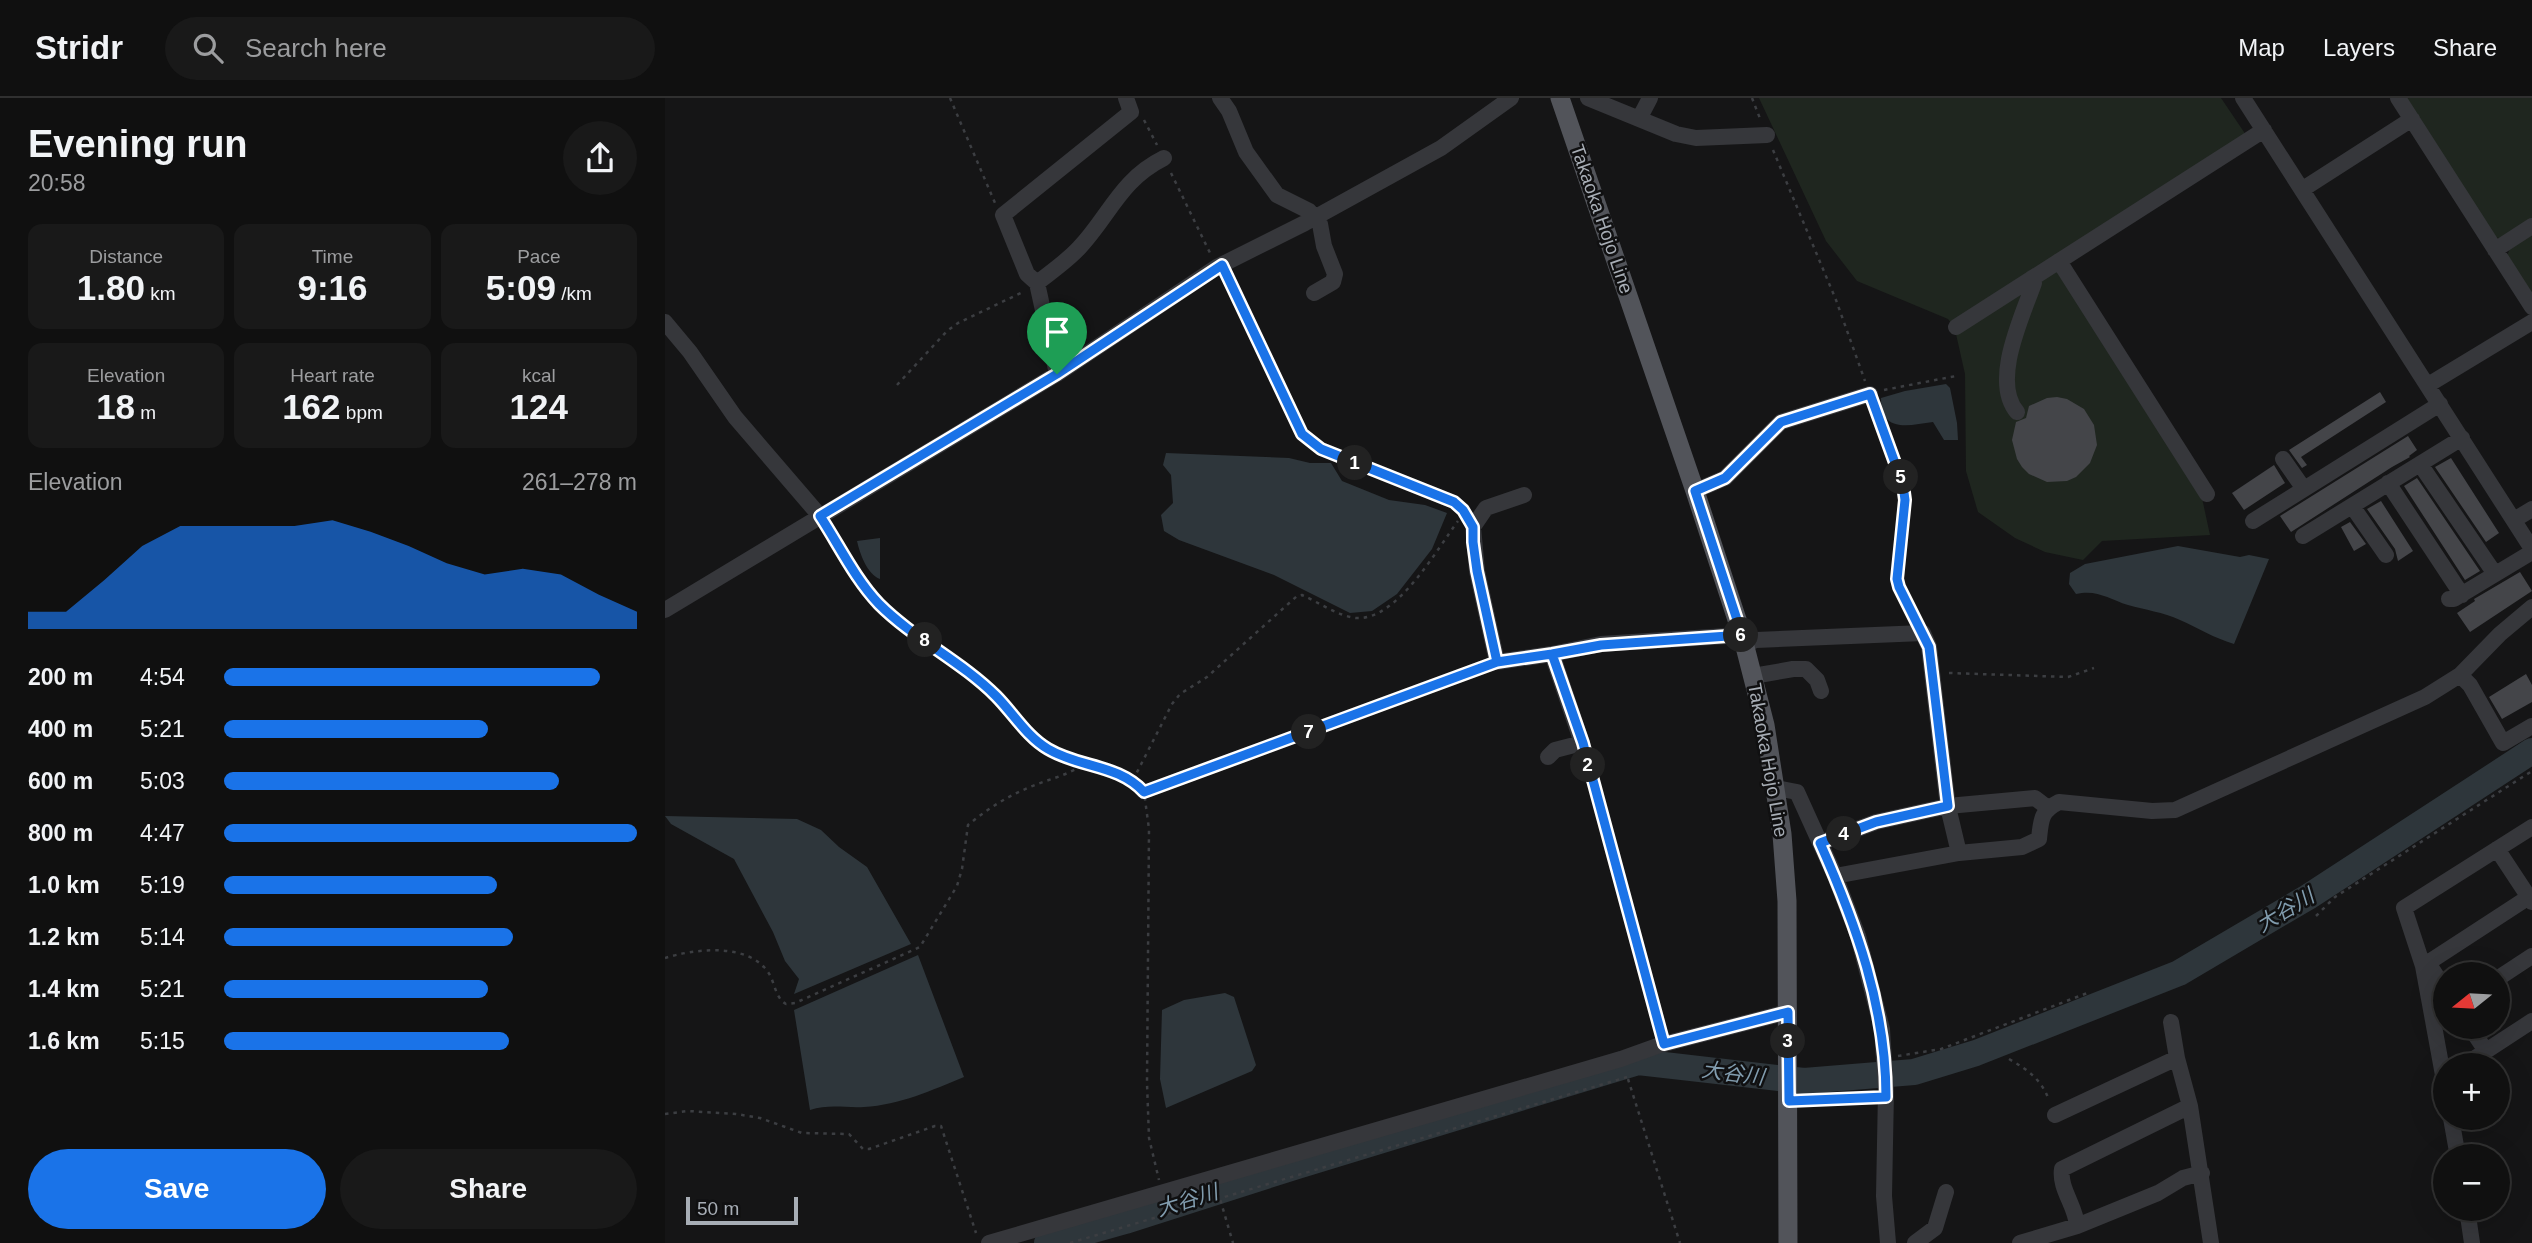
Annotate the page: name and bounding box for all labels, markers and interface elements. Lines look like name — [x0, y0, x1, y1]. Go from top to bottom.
search box — [165, 17, 655, 80]
text: Stridr — [35, 29, 123, 66]
icon: search — [189, 29, 227, 67]
text: Search here — [245, 33, 387, 63]
text: Map — [2238, 34, 2285, 61]
text: Layers — [2323, 34, 2395, 61]
text: Share — [2433, 34, 2497, 61]
button: share — [563, 121, 637, 195]
text: Evening run — [28, 123, 248, 165]
street label: Takaoka Hojo Line — [1567, 142, 1637, 296]
text: 20:58 — [28, 170, 86, 196]
text: Distance — [89, 246, 163, 267]
text: Time — [312, 246, 353, 267]
text: Pace — [517, 246, 560, 267]
text: 1.80 — [77, 268, 145, 307]
text: 9:16 — [297, 268, 368, 307]
text: 5:09 — [486, 268, 556, 307]
text: km — [145, 283, 176, 304]
text: /km — [556, 283, 592, 304]
pin — [1027, 302, 1087, 374]
icon: arrive — [1038, 313, 1076, 351]
text: Elevation — [87, 365, 165, 386]
text: Heart rate — [290, 365, 375, 386]
text: kcal — [522, 365, 556, 386]
text: 18 — [96, 387, 135, 426]
text: 162 — [282, 387, 341, 426]
text: 124 — [510, 387, 568, 426]
text: m — [135, 402, 156, 423]
text: bpm — [341, 402, 383, 423]
pin: 1 — [1337, 446, 1373, 480]
text: 1 — [1349, 452, 1360, 473]
pin: 5 — [1883, 460, 1919, 494]
text: 5 — [1895, 466, 1906, 487]
text: Elevation — [28, 469, 123, 495]
text: 261–278 m — [522, 469, 637, 495]
pin: 6 — [1723, 618, 1759, 652]
pin: 8 — [908, 622, 943, 658]
text: 6 — [1735, 624, 1746, 645]
text: 8 — [919, 629, 930, 650]
text: 200 m — [28, 664, 93, 690]
text: 4:54 — [140, 664, 185, 690]
street label: Takaoka Hojo Line — [1744, 681, 1792, 839]
pin: 7 — [1291, 714, 1327, 750]
text: 400 m — [28, 716, 93, 742]
text: 5:21 — [140, 716, 185, 742]
text: 7 — [1303, 721, 1314, 742]
pin: 2 — [1571, 748, 1605, 782]
text: 2 — [1582, 754, 1593, 775]
text: 600 m — [28, 768, 93, 794]
text: 5:03 — [140, 768, 185, 794]
pin: 4 — [1827, 816, 1861, 852]
text: 800 m — [28, 820, 93, 846]
text: 4:47 — [140, 820, 185, 846]
text: 4 — [1838, 823, 1849, 844]
text: 1.0 km — [28, 872, 100, 898]
text: 5:19 — [140, 872, 185, 898]
water label: 大谷川 — [2252, 883, 2320, 936]
text: 1.2 km — [28, 924, 100, 950]
text: 5:14 — [140, 924, 185, 950]
north arrow — [2433, 962, 2509, 1040]
map controls — [2433, 962, 2510, 1221]
text: 1.4 km — [28, 976, 100, 1002]
text: 5:21 — [140, 976, 185, 1002]
pin: 3 — [1771, 1024, 1805, 1058]
text: 1.6 km — [28, 1028, 100, 1054]
text: 5:15 — [140, 1028, 185, 1054]
text: 3 — [1782, 1030, 1793, 1051]
button: + — [2433, 1053, 2510, 1130]
water label: 大谷川 — [1700, 1058, 1768, 1088]
button: − — [2433, 1144, 2510, 1221]
button: Save — [28, 1149, 326, 1229]
button: Share — [340, 1149, 637, 1229]
water label: 大谷川 — [1154, 1179, 1222, 1220]
scale bar — [686, 1194, 798, 1226]
text: 50 m — [697, 1198, 739, 1219]

